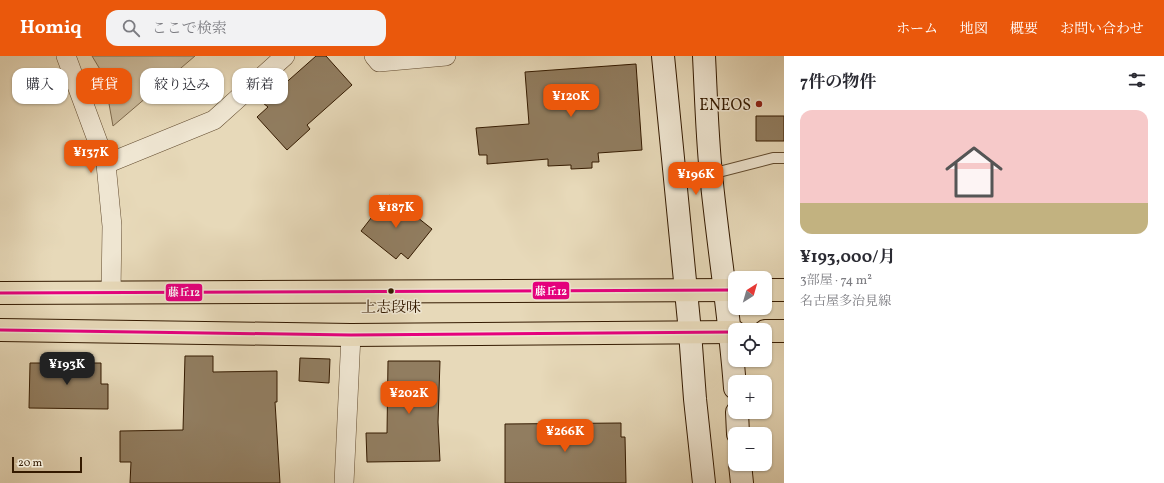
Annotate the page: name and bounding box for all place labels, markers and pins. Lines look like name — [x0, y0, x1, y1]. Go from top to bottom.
pin: ¥120K — [543, 84, 599, 118]
place label: ENEOS — [699, 95, 751, 117]
marker: ENEOS — [754, 99, 764, 109]
pin: ¥137K — [63, 140, 119, 174]
pin: ¥196K — [668, 162, 724, 196]
pin: ¥187K — [368, 195, 424, 229]
marker: 上志段味 — [386, 286, 396, 296]
place label: 上志段味 — [361, 298, 421, 319]
pin: ¥193K — [39, 352, 95, 386]
pin: ¥202K — [381, 381, 437, 415]
pin: ¥266K — [537, 419, 593, 453]

